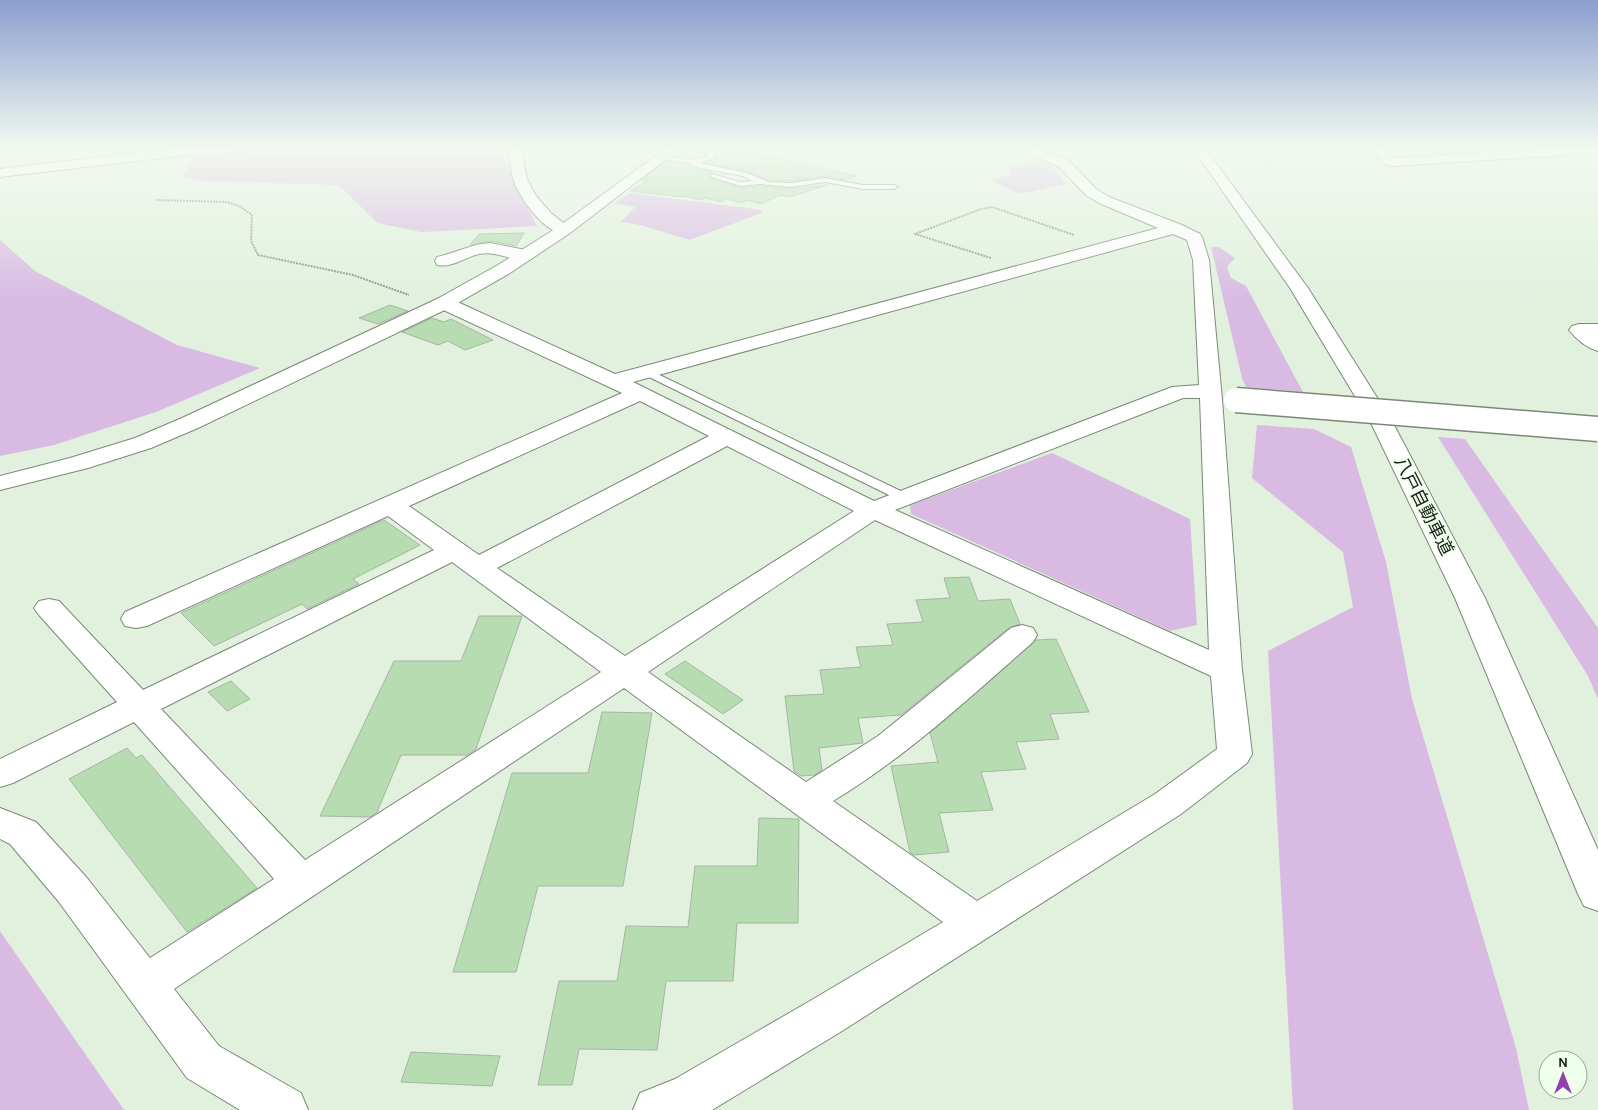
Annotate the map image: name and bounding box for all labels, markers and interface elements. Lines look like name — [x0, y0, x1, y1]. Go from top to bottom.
street label: 八戸自動車道 — [1390, 453, 1458, 559]
north arrow — [1538, 1050, 1588, 1100]
text: N — [1558, 1054, 1568, 1071]

